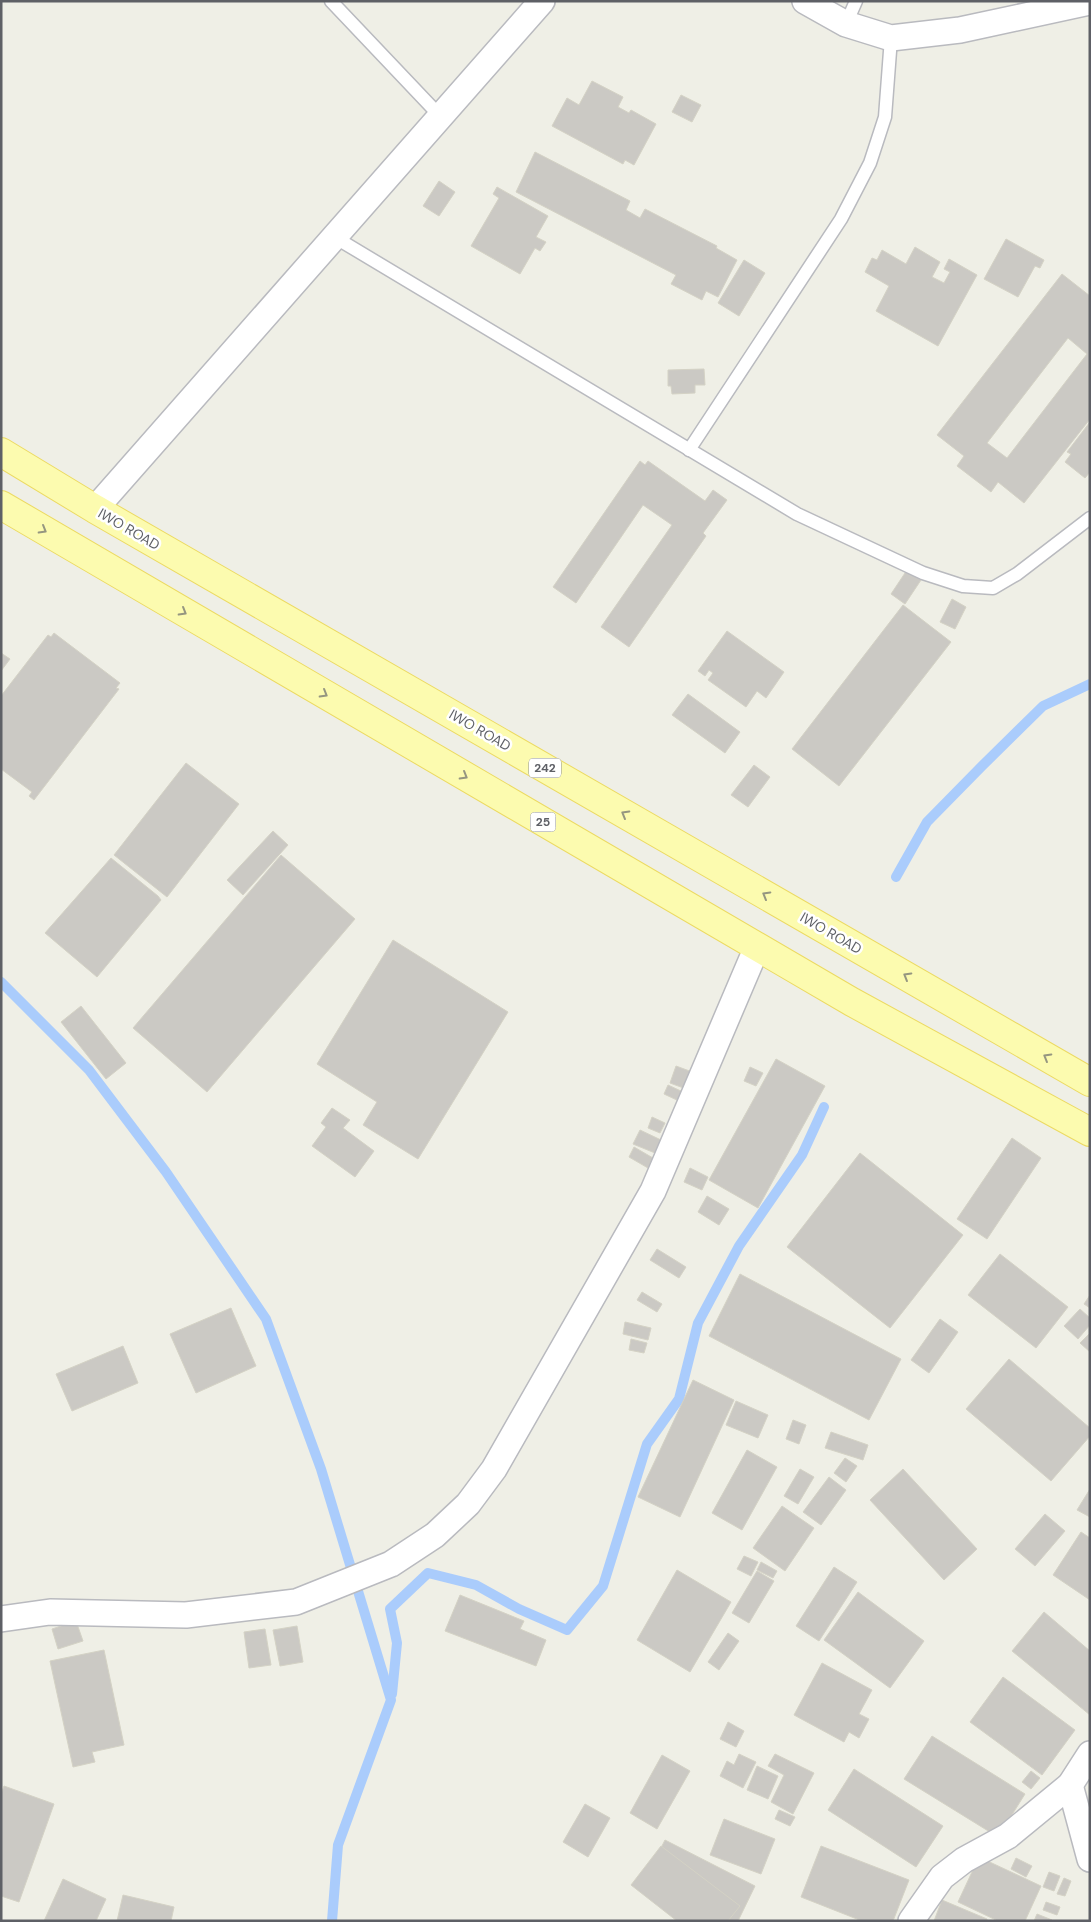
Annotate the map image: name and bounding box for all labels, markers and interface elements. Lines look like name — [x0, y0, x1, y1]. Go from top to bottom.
street label: IWO ROAD — [95, 504, 163, 554]
one-way arrow — [38, 523, 47, 533]
one-way arrow — [178, 605, 187, 615]
one-way arrow — [318, 687, 327, 697]
street label: IWO ROAD — [446, 705, 514, 755]
road number: 242 — [529, 758, 561, 778]
one-way arrow — [459, 769, 468, 779]
one-way arrow — [621, 810, 630, 820]
road number: 25 — [530, 812, 556, 832]
one-way arrow — [762, 891, 771, 901]
street label: IWO ROAD — [797, 908, 865, 958]
one-way arrow — [903, 973, 912, 983]
one-way arrow — [1044, 1054, 1053, 1064]

